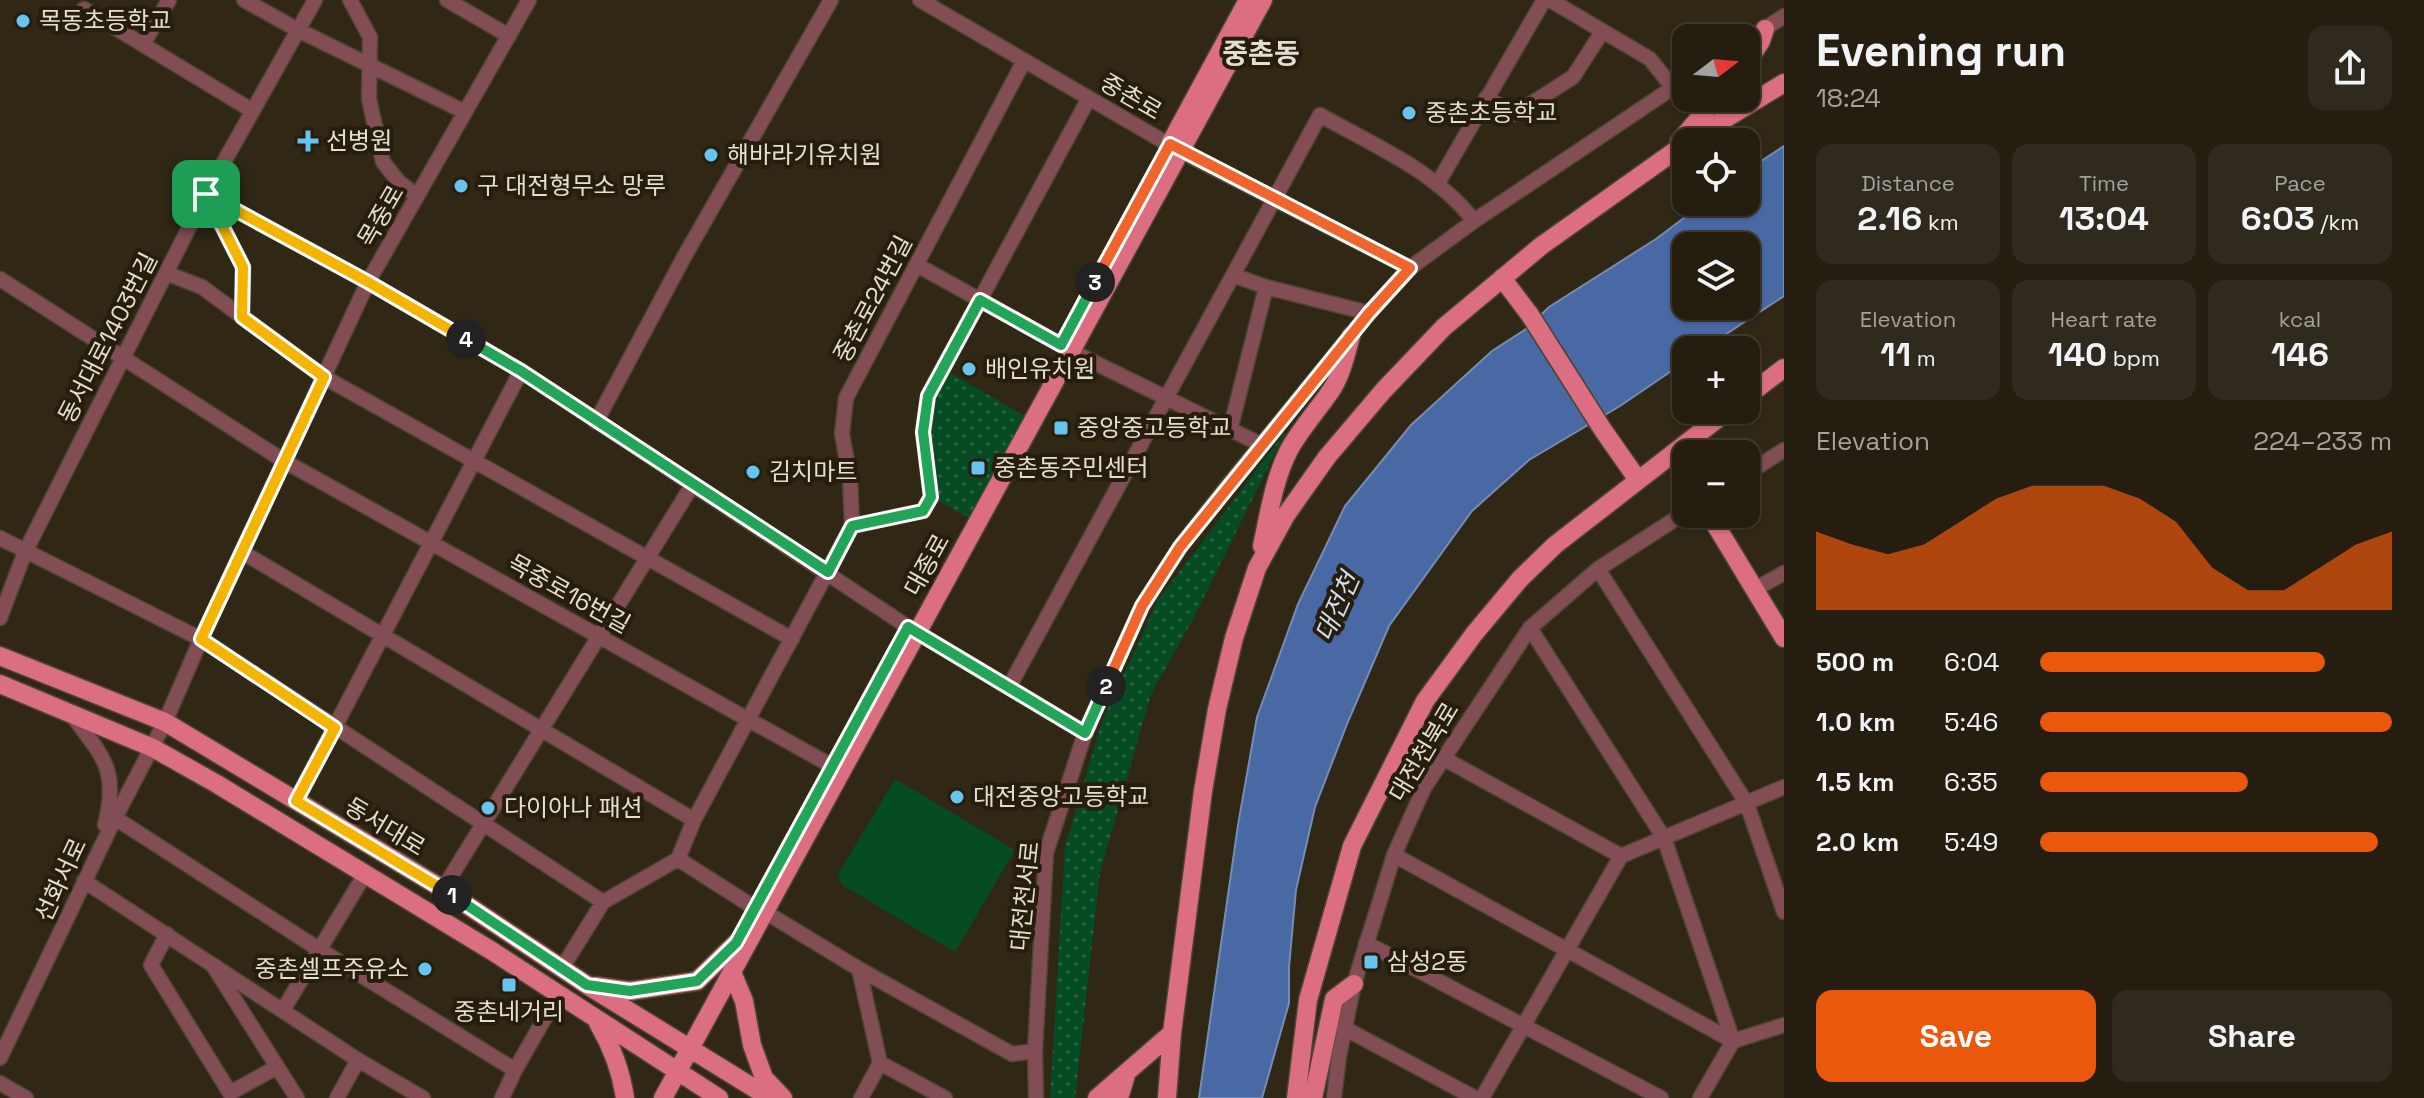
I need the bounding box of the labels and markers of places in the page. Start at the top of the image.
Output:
place label: 목동초등학교 [39,5,171,36]
marker: 목동초등학교 [14,12,32,30]
place label: 중촌초등학교 [1425,97,1557,128]
marker: 중촌초등학교 [1400,104,1418,122]
place label: 선병원 [326,125,392,156]
marker: 선병원 [297,130,319,152]
place label: 해바라기유치원 [727,139,882,170]
marker: 해바라기유치원 [702,146,720,164]
pin [172,160,240,228]
place label: 구 대전형무소 망루 [477,170,666,201]
marker: 구 대전형무소 망루 [452,177,470,195]
pin: 3 [1075,262,1115,302]
pin: 4 [446,319,486,359]
place label: 배인유치원 [985,353,1095,384]
marker: 배인유치원 [960,360,978,378]
place label: 중앙중고등학교 [1077,412,1232,443]
marker: 중앙중고등학교 [1052,419,1070,437]
place label: 중촌동주민센터 [994,452,1149,483]
place label: 김치마트 [769,456,857,487]
marker: 중촌동주민센터 [969,459,987,477]
marker: 김치마트 [744,463,762,481]
pin: 2 [1086,666,1126,706]
place label: 대전중앙고등학교 [973,781,1150,812]
marker: 대전중앙고등학교 [948,788,966,806]
place label: 다이아나 패션 [504,792,643,823]
marker: 다이아나 패션 [479,799,497,817]
pin: 1 [432,875,472,915]
place label: 삼성2동 [1387,946,1468,977]
place label: 중촌셀프주유소 [254,953,409,984]
marker: 삼성2동 [1362,953,1380,971]
marker: 중촌셀프주유소 [416,960,434,978]
marker: 중촌네거리 [500,976,518,994]
place label: 중촌네거리 [454,996,564,1027]

